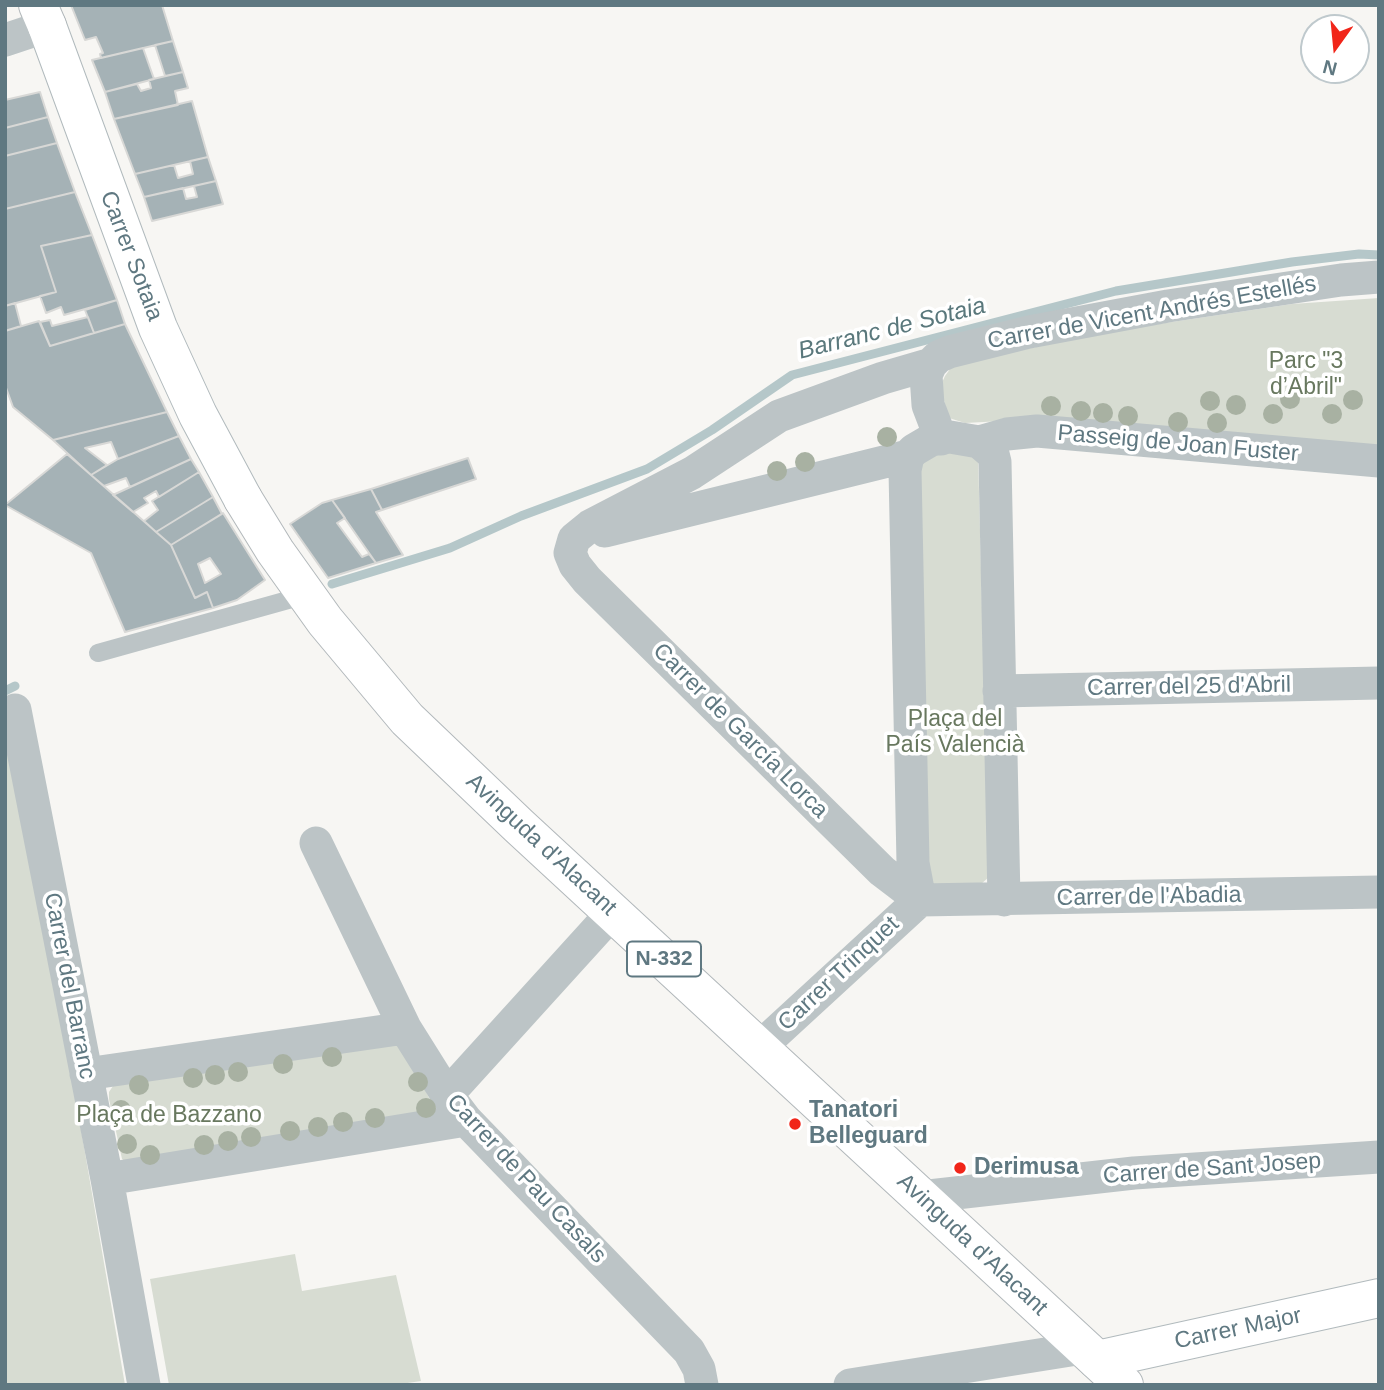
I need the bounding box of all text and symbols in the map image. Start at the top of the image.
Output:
north arrow [1300,14,1370,84]
text: N [1321,56,1339,80]
street label: Carrer Sotaia [94,187,168,325]
street label: Carrer de Vicent Andrés Estellés [986,270,1318,356]
water label: Barranc de Sotaia [795,292,989,366]
park label: Parc "3 d’Abril" [1269,348,1343,402]
street label: Passeig de Joan Fuster [1056,420,1300,468]
street label: Carrer de García Lorca [647,638,833,824]
street label: Carrer del 25 d'Abril [1087,671,1291,703]
park label: Plaça del País Valencià [886,706,1024,760]
street label: Avinguda d'Alacant [460,768,622,922]
street label: Carrer de l'Abadia [1056,882,1242,912]
street label: Carrer del Barranc [37,891,101,1081]
street label: Carrer Trinquet [773,911,905,1037]
road number: N-332 [627,942,701,976]
street label: Carrer de Pau Casals [440,1089,612,1269]
place label: Tanatori Belleguard [809,1097,928,1151]
park label: Plaça de Bazzano [76,1102,262,1130]
marker: Tanatori Belleguard [787,1116,803,1132]
street label: Carrer de Sant Josep [1102,1148,1322,1190]
place label: Derimusa [974,1154,1079,1182]
marker: Derimusa [952,1160,968,1176]
street label: Avinguda d'Alacant [891,1168,1053,1322]
street label: Carrer Major [1172,1302,1304,1356]

